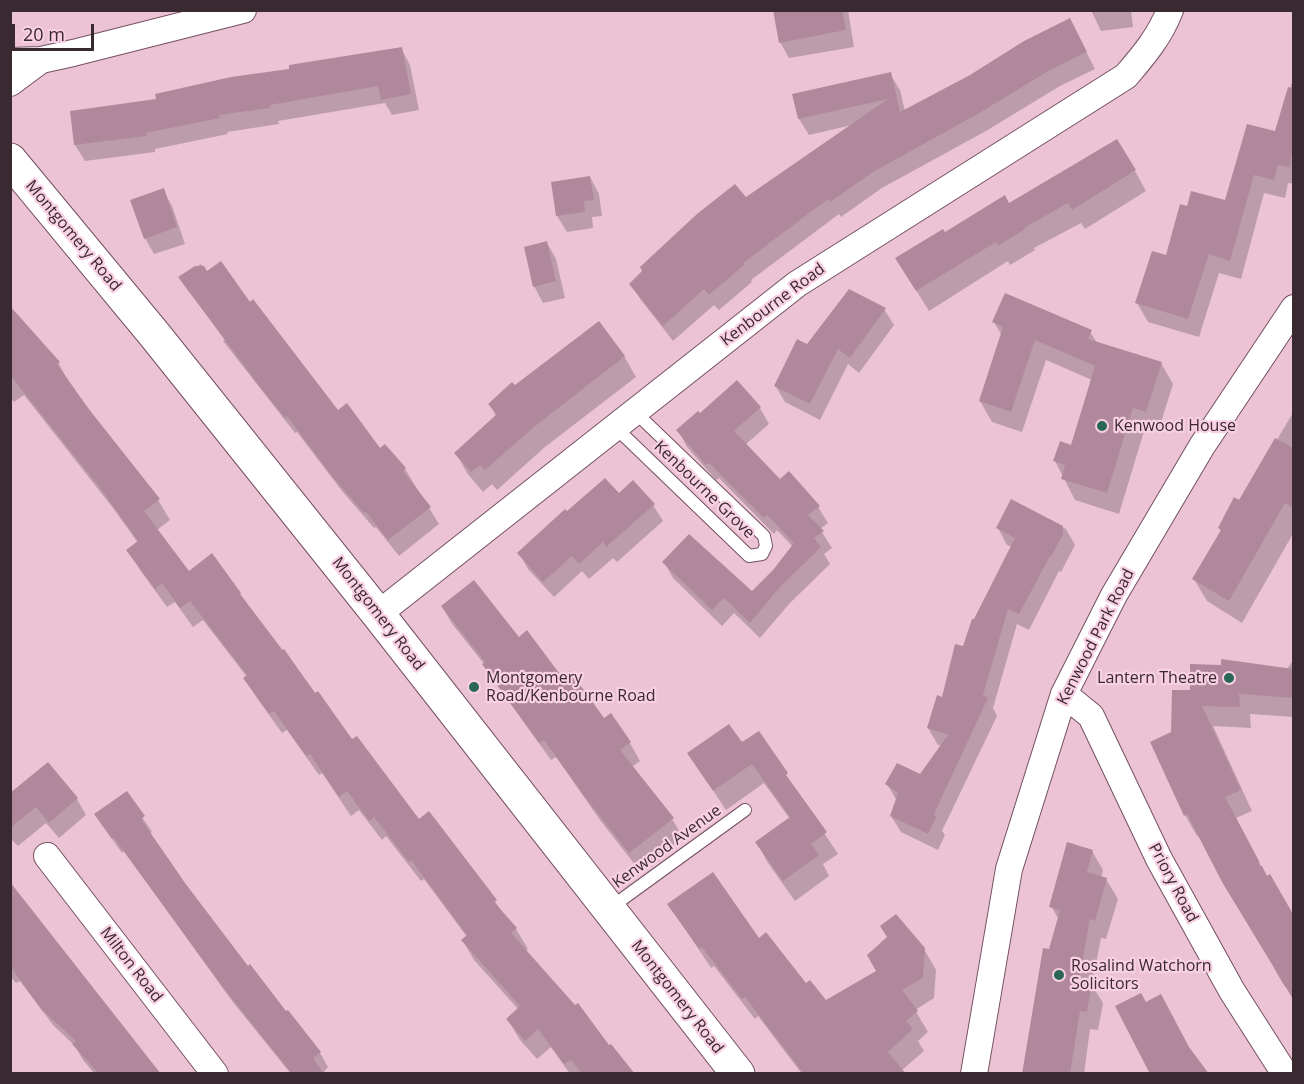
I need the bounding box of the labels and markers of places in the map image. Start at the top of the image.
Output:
place label: Kenwood House [1114,416,1236,436]
marker: Kenwood House [1095,419,1109,433]
place label: Montgomery Road/Kenbourne Road [486,668,656,706]
place label: Lantern Theatre [1097,668,1217,688]
marker: Lantern Theatre [1222,671,1236,685]
marker: Montgomery Road/Kenbourne Road [467,680,481,694]
place label: Rosalind Watchorn Solicitors [1071,956,1212,994]
marker: Rosalind Watchorn Solicitors [1052,968,1066,982]

